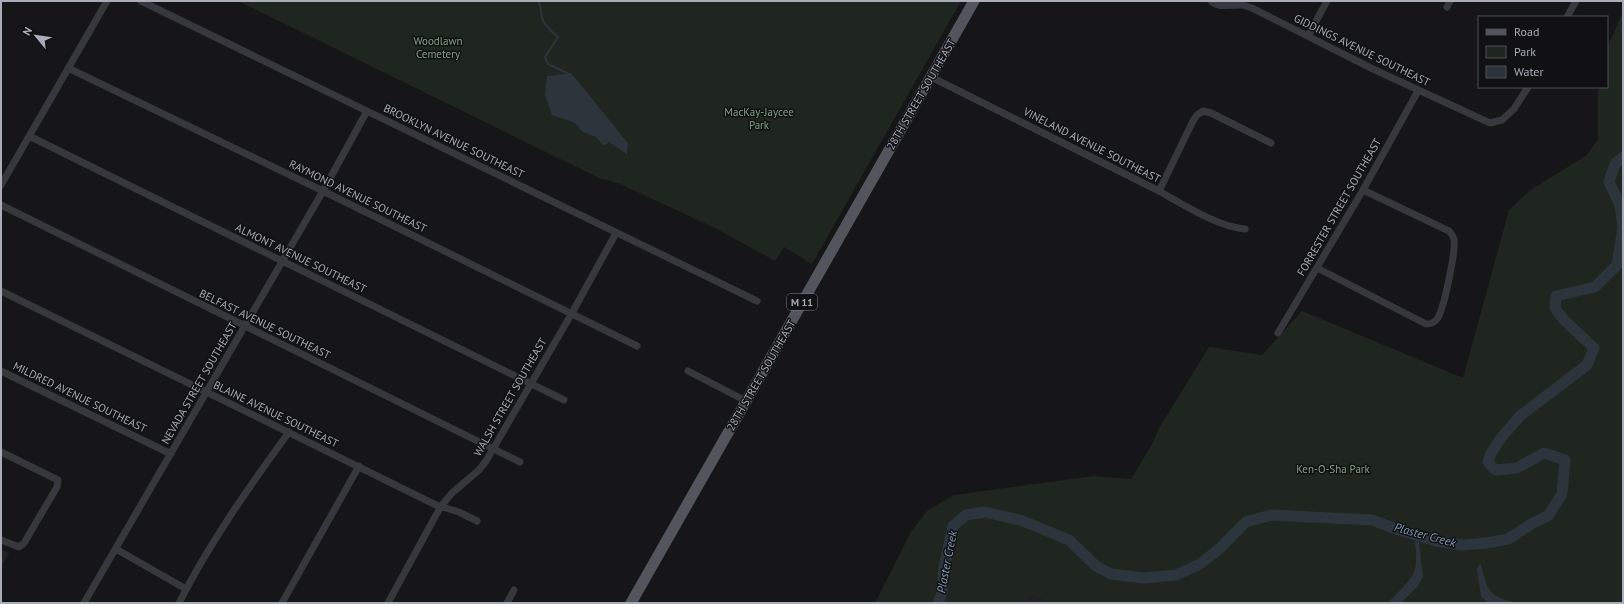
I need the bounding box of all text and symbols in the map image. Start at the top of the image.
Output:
street label: GIDDINGS AVENUE SOUTHEAST [1292,11,1432,89]
north arrow [16,16,56,56]
legend [1478,16,1608,88]
text: Road [1514,24,1539,39]
text: N [19,25,35,38]
park label: Woodlawn Cemetery [413,34,463,61]
street label: 28TH STREET SOUTHEAST [884,36,958,152]
text: Park [1514,44,1536,59]
text: Water [1514,64,1544,79]
street label: BROOKLYN AVENUE SOUTHEAST [381,101,527,181]
street label: VINELAND AVENUE SOUTHEAST [1020,104,1163,186]
park label: MacKay-Jaycee Park [724,105,794,132]
street label: FORRESTER STREET SOUTHEAST [1294,136,1384,278]
street label: RAYMOND AVENUE SOUTHEAST [287,157,429,235]
street label: ALMONT AVENUE SOUTHEAST [233,220,369,296]
street label: BELFAST AVENUE SOUTHEAST [197,286,333,362]
road number: M 11 [787,294,817,310]
street label: 28TH STREET SOUTHEAST [724,317,798,433]
street label: NEVADA STREET SOUTHEAST [158,320,240,446]
street label: WALSH STREET SOUTHEAST [470,335,550,459]
street label: MILDRED AVENUE SOUTHEAST [11,359,149,435]
street label: BLAINE AVENUE SOUTHEAST [211,378,341,450]
park label: Ken-O-Sha Park [1296,462,1371,476]
water label: Plaster Creek [1393,519,1458,550]
water label: Plaster Creek [933,529,960,594]

